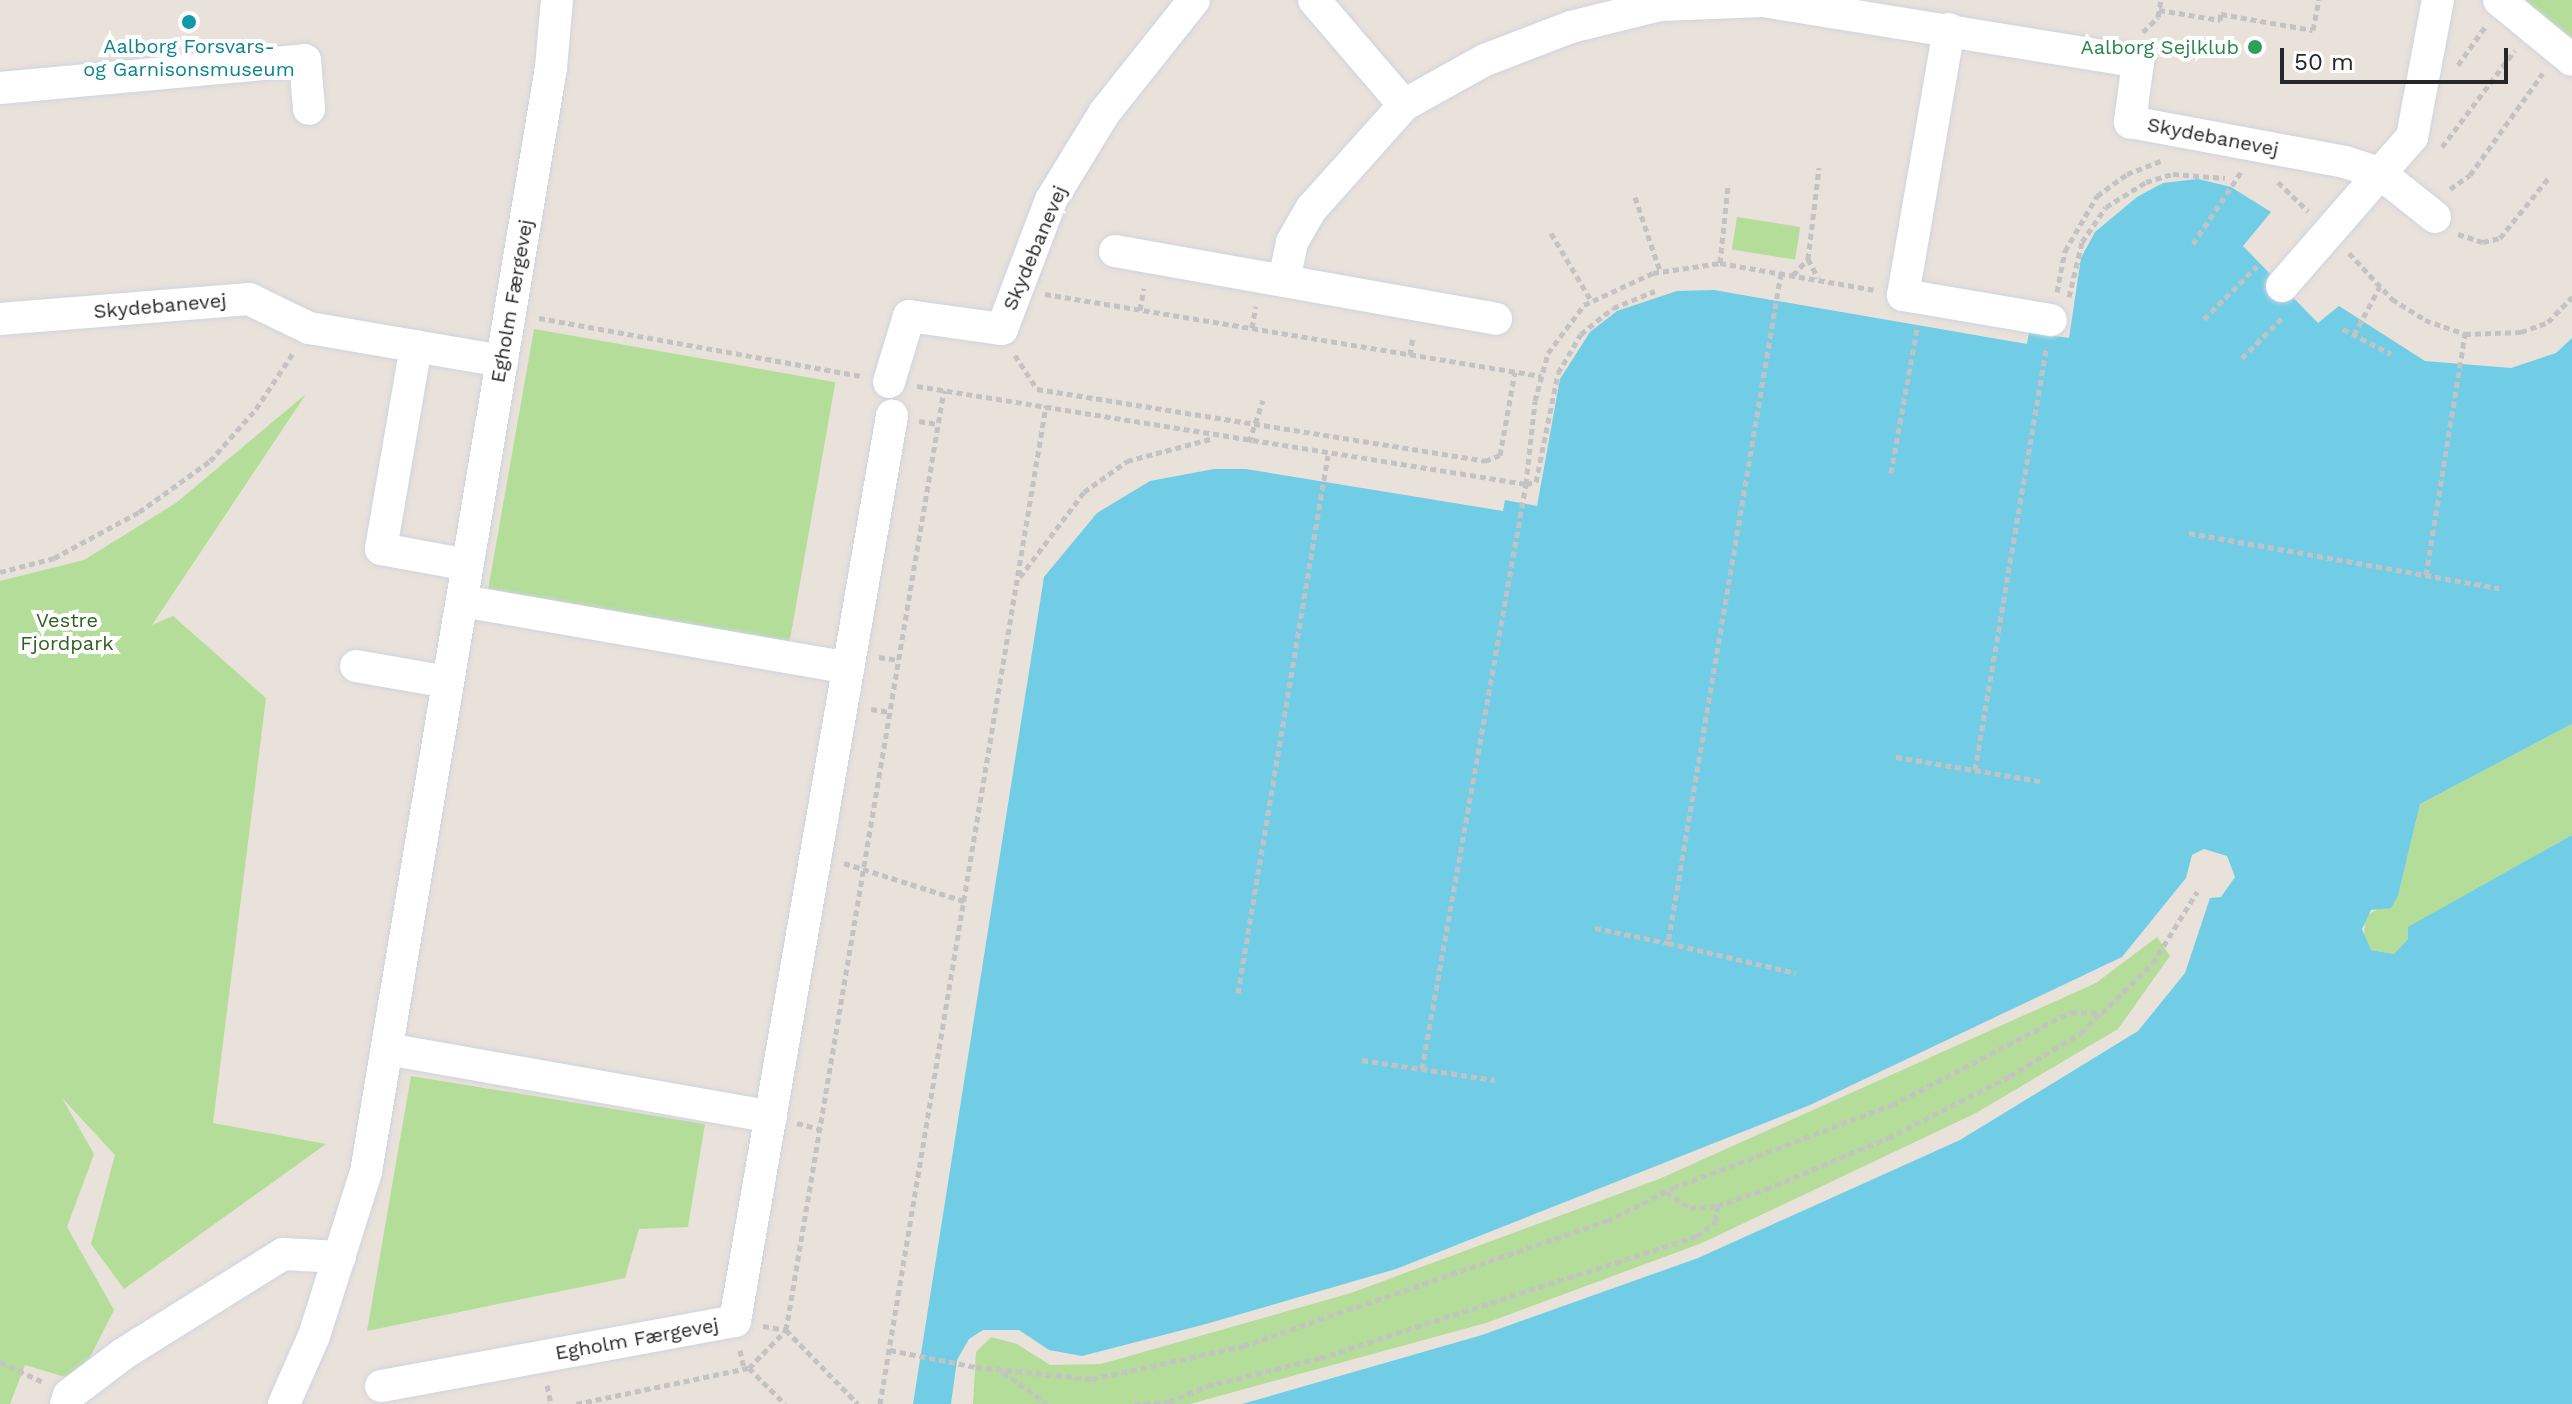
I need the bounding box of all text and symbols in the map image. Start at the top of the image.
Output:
marker: Aalborg Forsvars- og Garnisonsmuseum [180,13,198,31]
scale bar [2284,32,2512,82]
place label: Aalborg Forsvars- og Garnisonsmuseum [83,34,295,81]
place label: Aalborg Sejlklub [2081,35,2239,59]
marker: Aalborg Sejlklub [2246,38,2264,56]
text: 50 m [2294,48,2354,76]
street label: Skydebanevej [2145,113,2281,161]
street label: Skydebanevej [998,182,1072,314]
street label: Egholm Færgevej [486,217,538,385]
street label: Skydebanevej [93,288,227,324]
park label: Vestre Fjordpark [20,609,114,656]
street label: Egholm Færgevej [553,1313,721,1365]

